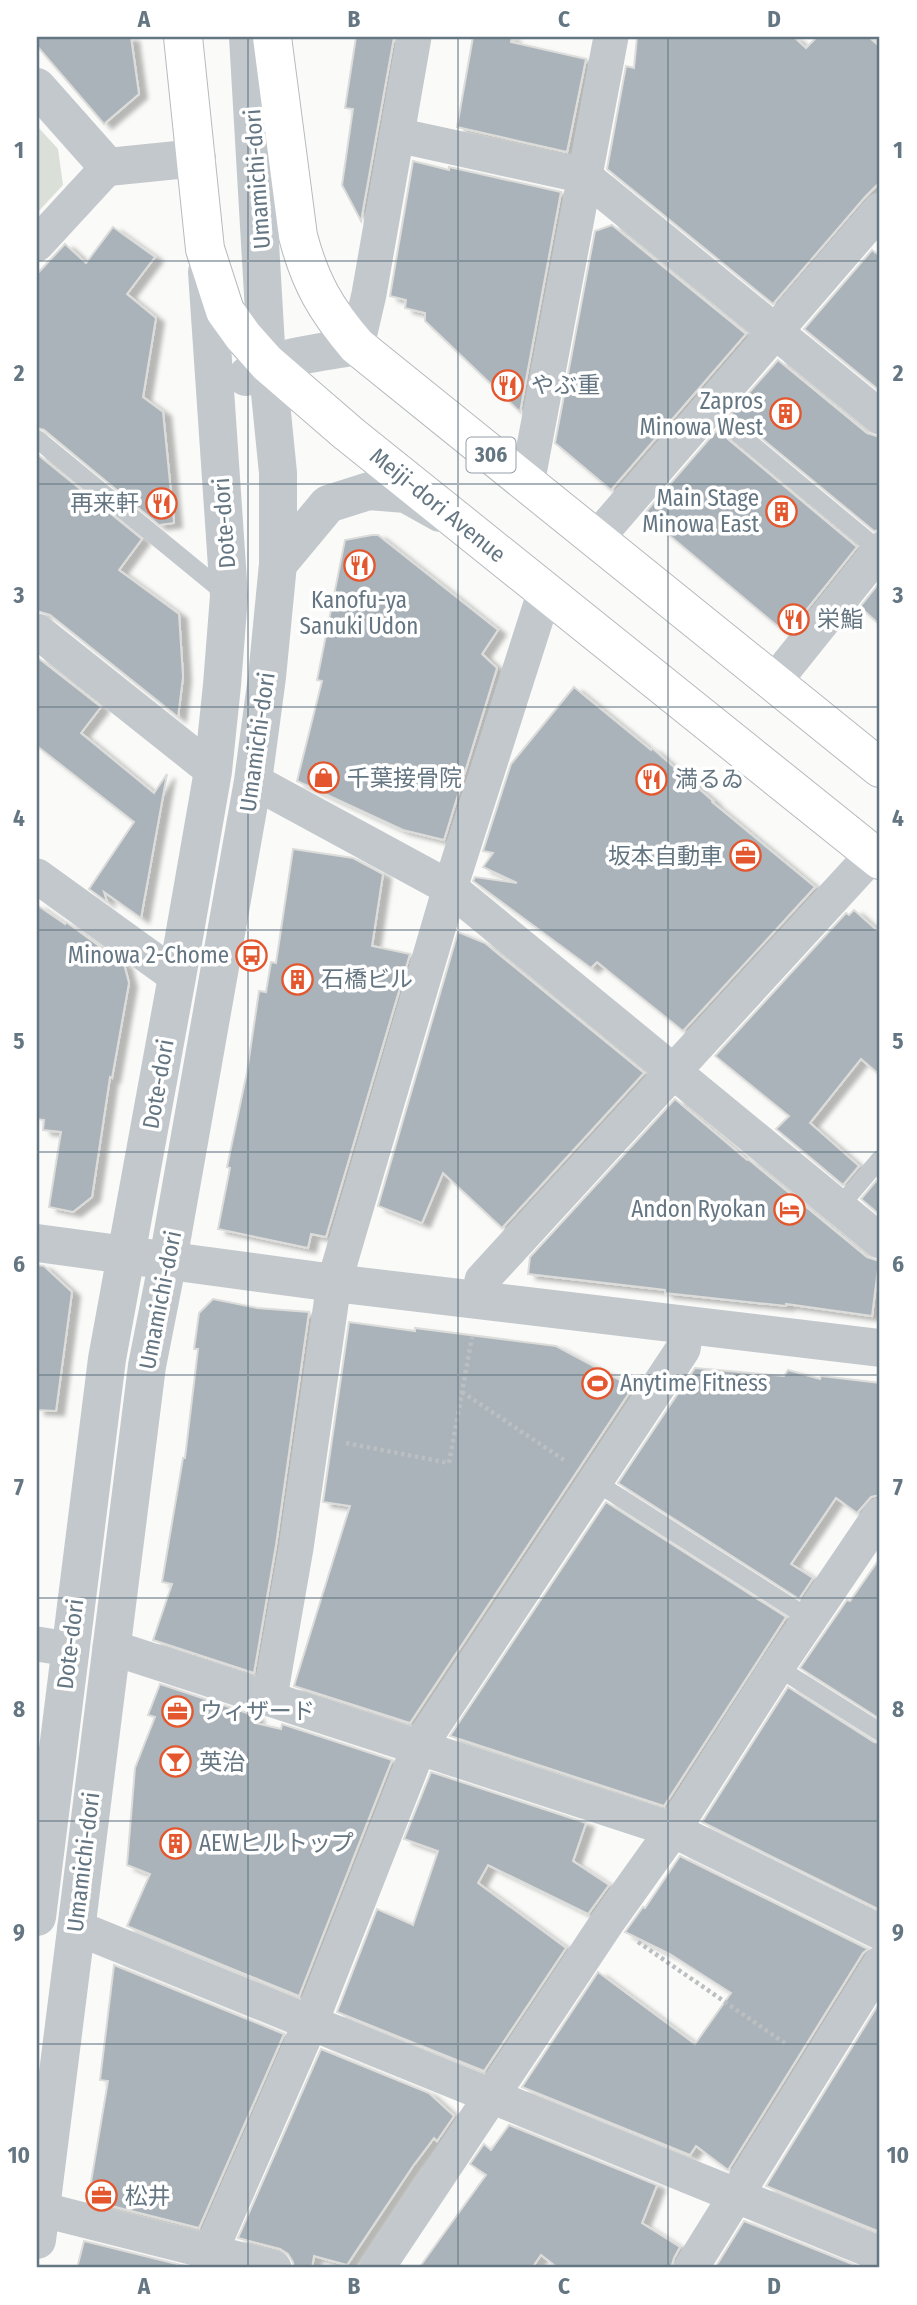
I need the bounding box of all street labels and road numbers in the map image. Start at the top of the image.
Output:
street label: Umamichi-dori [238,108,276,250]
road number: 306 [466,438,516,472]
street label: Meiji-dori Avenue [365,442,511,568]
street label: Dote-dori [207,477,241,569]
street label: Umamichi-dori [233,671,281,813]
street label: Dote-dori [136,1037,180,1131]
street label: Umamichi-dori [133,1228,187,1372]
street label: Dote-dori [51,1597,89,1691]
street label: Umamichi-dori [61,1791,105,1933]

